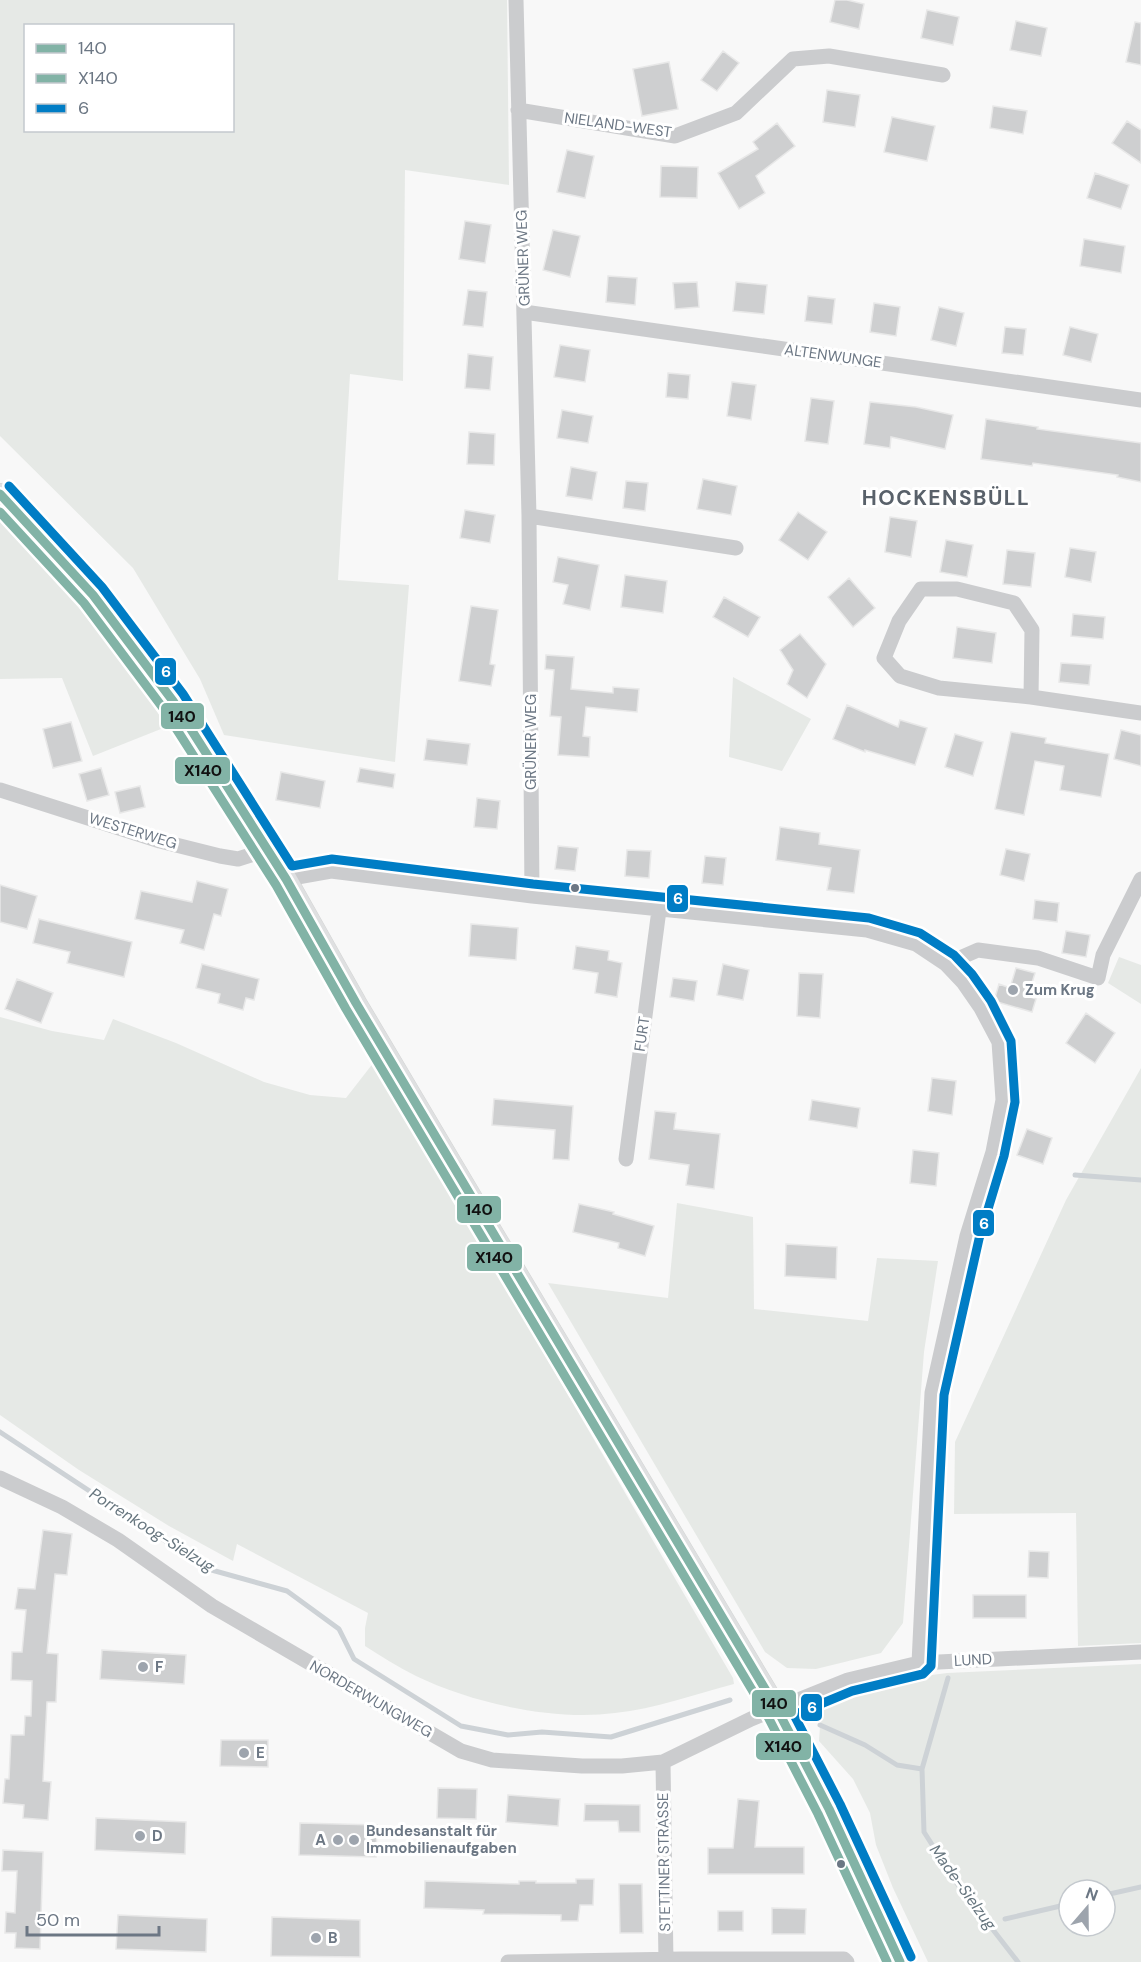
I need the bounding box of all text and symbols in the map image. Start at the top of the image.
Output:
legend [24,24,234,132]
text: 140 [78,36,107,60]
text: X140 [78,66,118,90]
text: 6 [78,96,89,120]
street label: NIELAND-WEST [563,108,673,142]
street label: GRÜNER WEG [511,210,535,306]
street label: ALTENWUNGE [783,339,883,373]
district label: HOCKENSBÜLL [862,484,1030,512]
line badge: 6 [154,657,177,686]
text: 6 [161,661,171,682]
street label: GRÜNER WEG [521,694,541,790]
line badge: 140 [160,702,205,730]
text: 140 [168,706,196,727]
line badge: X140 [174,756,231,785]
text: X140 [184,760,222,781]
street label: WESTERWEG [86,808,180,854]
unlabelled marker [569,882,581,894]
line badge: 6 [666,884,689,913]
text: 6 [673,888,683,909]
place label: Zum Krug [1025,980,1095,1000]
marker: Zum Krug [1006,983,1020,997]
street label: FURT [630,1015,654,1053]
line badge: 140 [456,1195,502,1224]
text: 140 [465,1199,493,1220]
line badge: 6 [972,1209,995,1237]
text: 6 [979,1213,989,1234]
line badge: X140 [466,1243,523,1272]
text: X140 [475,1247,513,1268]
water label: Porrenkoog-Sielzug [86,1483,219,1578]
street label: LUND [954,1649,992,1671]
street label: NORDERWUNGWEG [306,1656,436,1742]
place label: F [155,1657,163,1677]
marker: F [136,1660,150,1674]
line badge: 140 [751,1689,797,1718]
text: 140 [760,1693,788,1714]
line badge: 6 [800,1693,823,1722]
text: 6 [807,1697,817,1718]
line badge: X140 [755,1732,812,1761]
text: X140 [764,1736,802,1757]
place label: E [256,1743,265,1763]
marker: E [237,1746,251,1760]
street label: STETTINER STRASSE [653,1792,675,1932]
place label: Bundesanstalt für Immobilienaufgaben [366,1821,517,1858]
place label: D [152,1826,163,1846]
marker: D [133,1829,147,1843]
place label: A [315,1830,326,1850]
marker: A [331,1833,345,1847]
marker: Bundesanstalt für Immobilienaufgaben [347,1833,361,1847]
water label: Made-Sielzug [925,1840,1002,1935]
unlabelled marker [835,1858,847,1870]
north arrow [1057,1878,1117,1938]
text: N [1083,1883,1101,1906]
scale bar [27,1899,159,1937]
text: 50 m [36,1908,80,1932]
place label: B [328,1928,338,1948]
marker: B [309,1931,323,1945]

